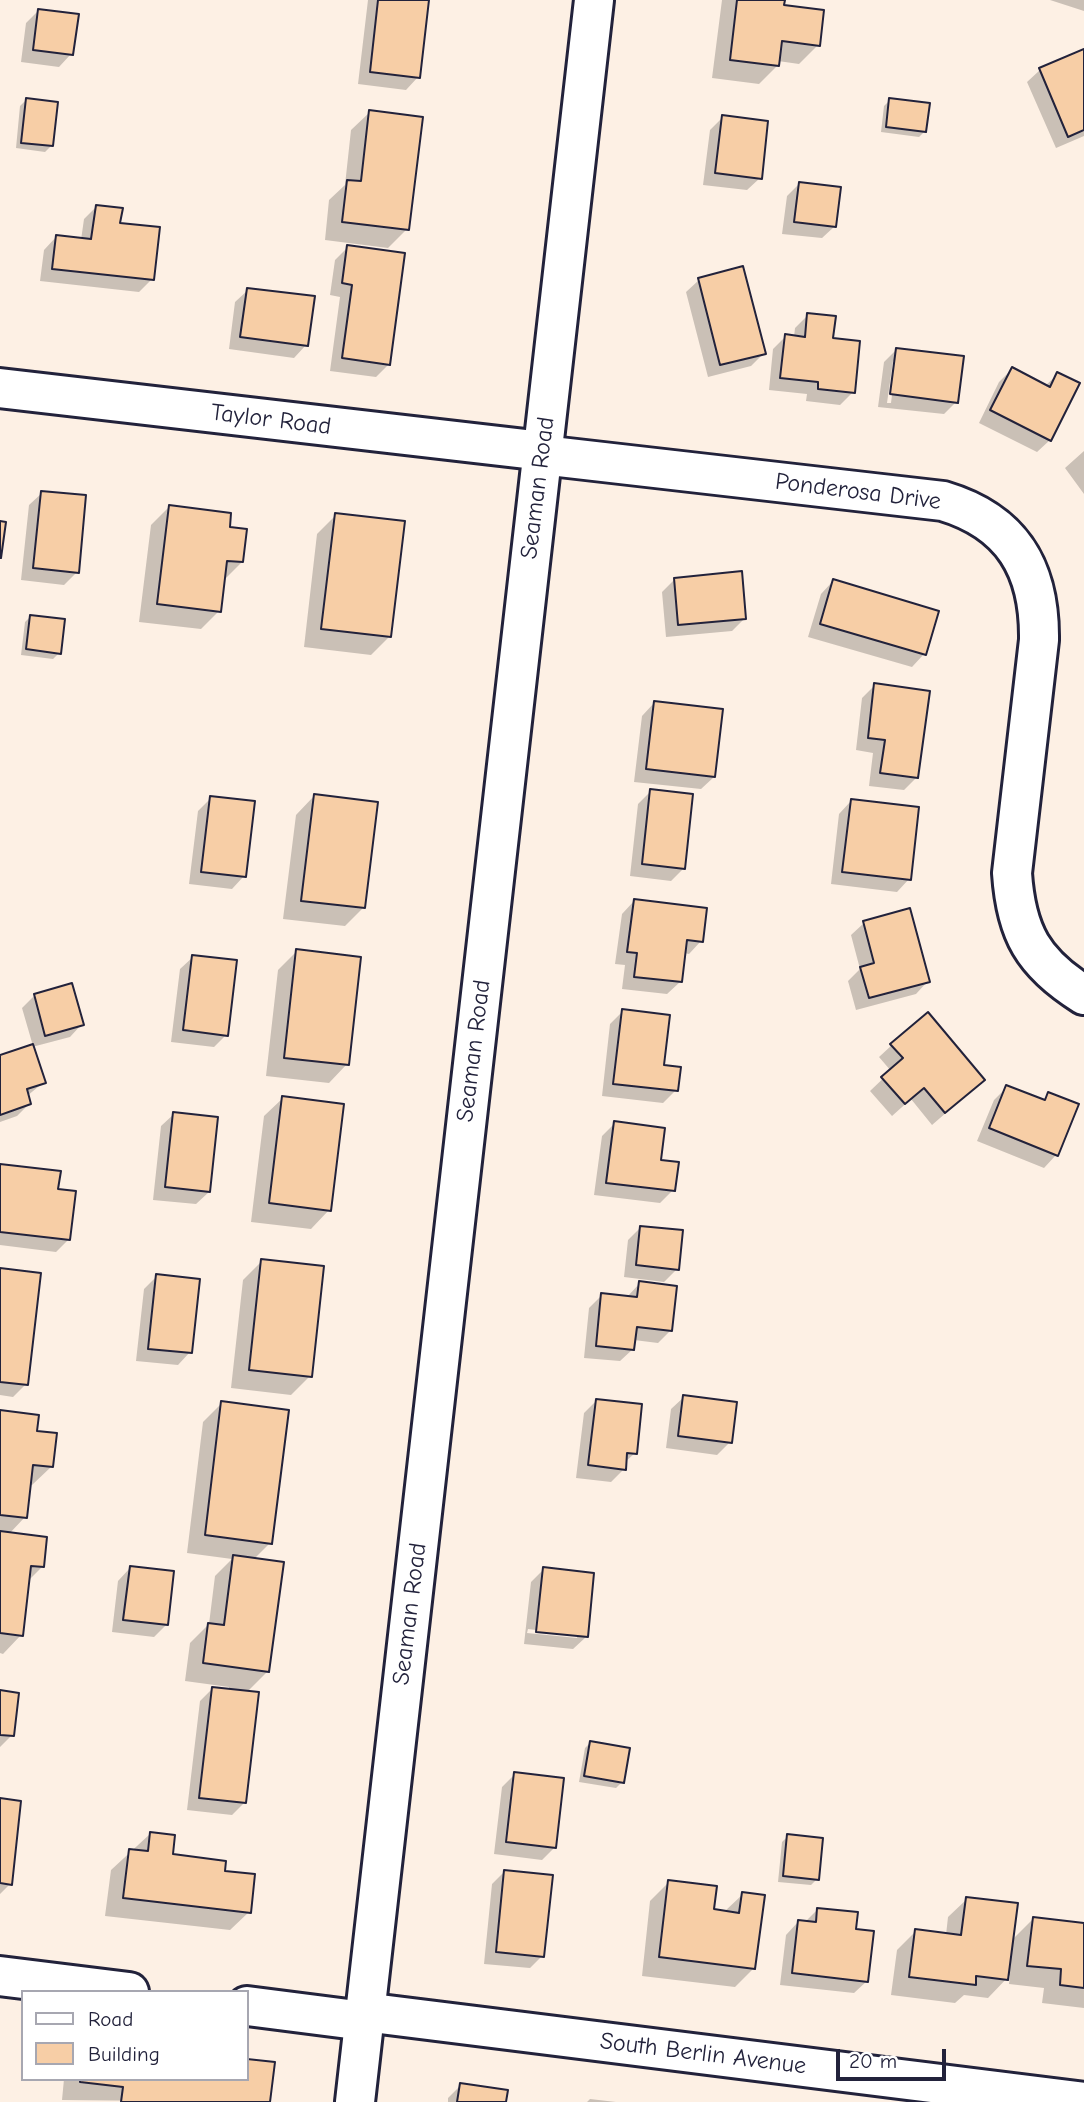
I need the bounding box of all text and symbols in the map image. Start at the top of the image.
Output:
street label: Taylor Road [209,398,333,442]
street label: Seaman Road [515,415,561,561]
street label: Ponderosa Drive [773,468,943,516]
street label: Seaman Road [451,978,497,1124]
street label: Seaman Road [387,1541,433,1687]
legend [21,1990,248,2081]
text: Road [88,2007,133,2031]
street label: South Berlin Avenue [598,2027,808,2081]
scale bar [839,2036,949,2080]
text: Building [88,2042,160,2066]
text: 20 m [849,2049,897,2073]

